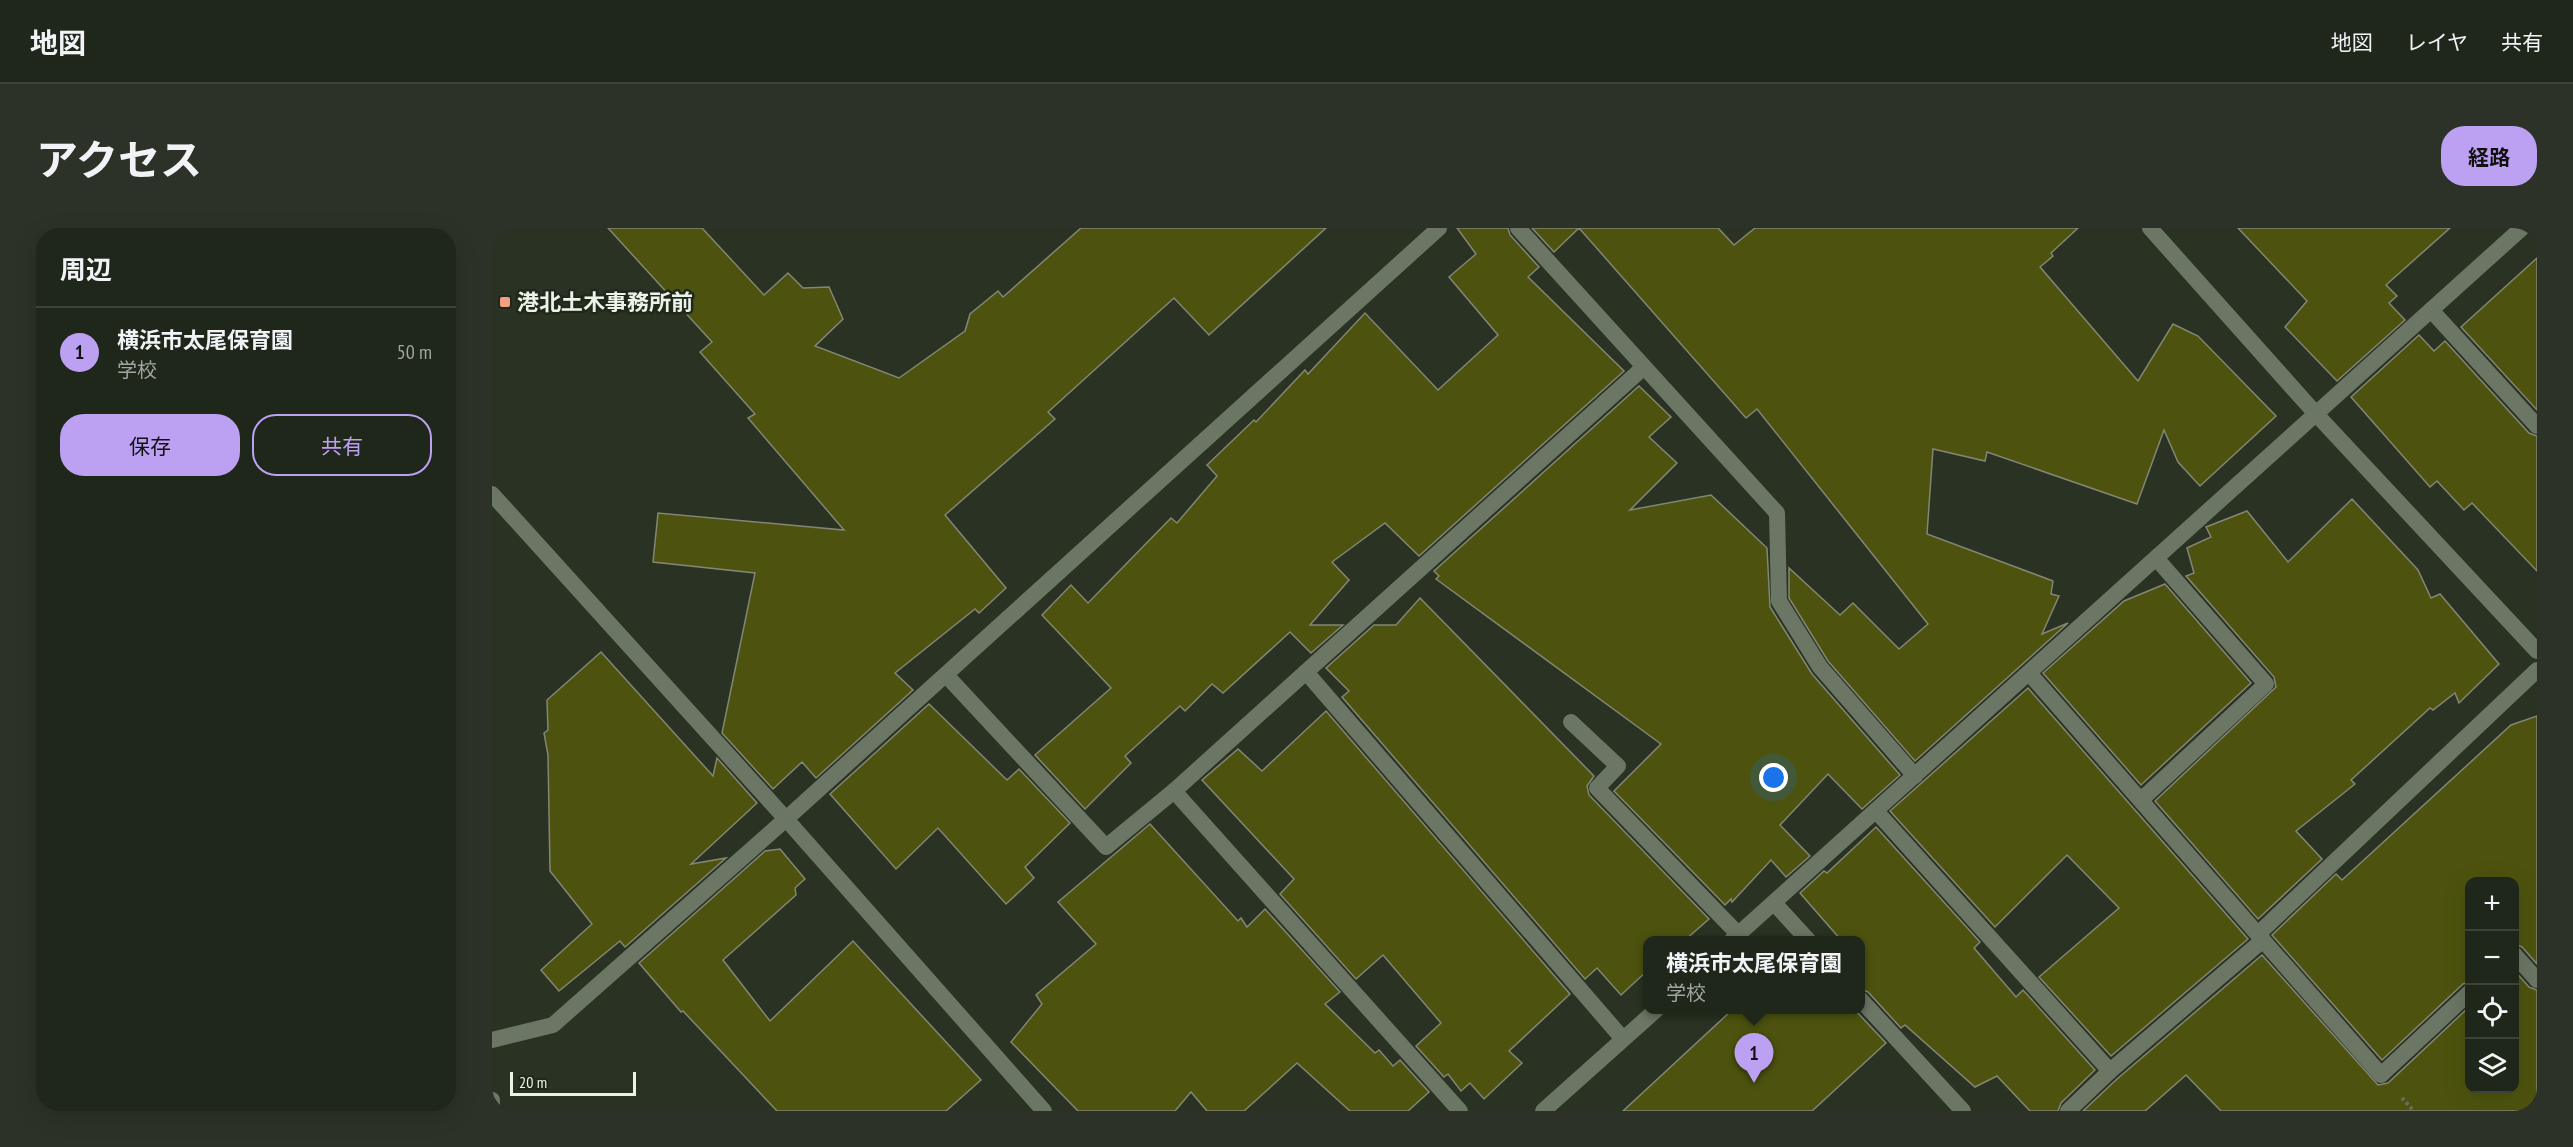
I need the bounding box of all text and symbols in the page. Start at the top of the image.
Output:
text: 地図 [30,24,86,61]
text: 地図 [2331,29,2373,56]
text: レイヤ [2406,29,2468,56]
text: 共有 [2501,29,2543,56]
button: 経路 [2441,126,2537,186]
text: アクセス [36,132,202,187]
text: 周辺 [60,253,112,286]
place label: 港北土木事務所前 [517,288,693,316]
marker: 港北土木事務所前 [498,295,512,309]
text: 横浜市太尾保育園 [117,326,293,354]
text: 1 [75,339,84,365]
text: 50 m [397,339,432,365]
text: 学校 [117,357,157,383]
button: 保存 [60,414,240,476]
button: 共有 [252,414,432,476]
your location [1759,763,1788,792]
map controls [2465,877,2519,1093]
button: + [2465,877,2519,931]
button: − [2465,931,2519,985]
popup [1643,936,1865,1014]
text: 横浜市太尾保育園 [1666,949,1842,977]
text: 学校 [1666,980,1706,1006]
button: locate [2465,985,2519,1039]
pin: 1 [1734,1034,1774,1083]
button: layers [2465,1039,2519,1093]
scale bar [510,1069,636,1096]
text: 20 m [519,1072,547,1092]

